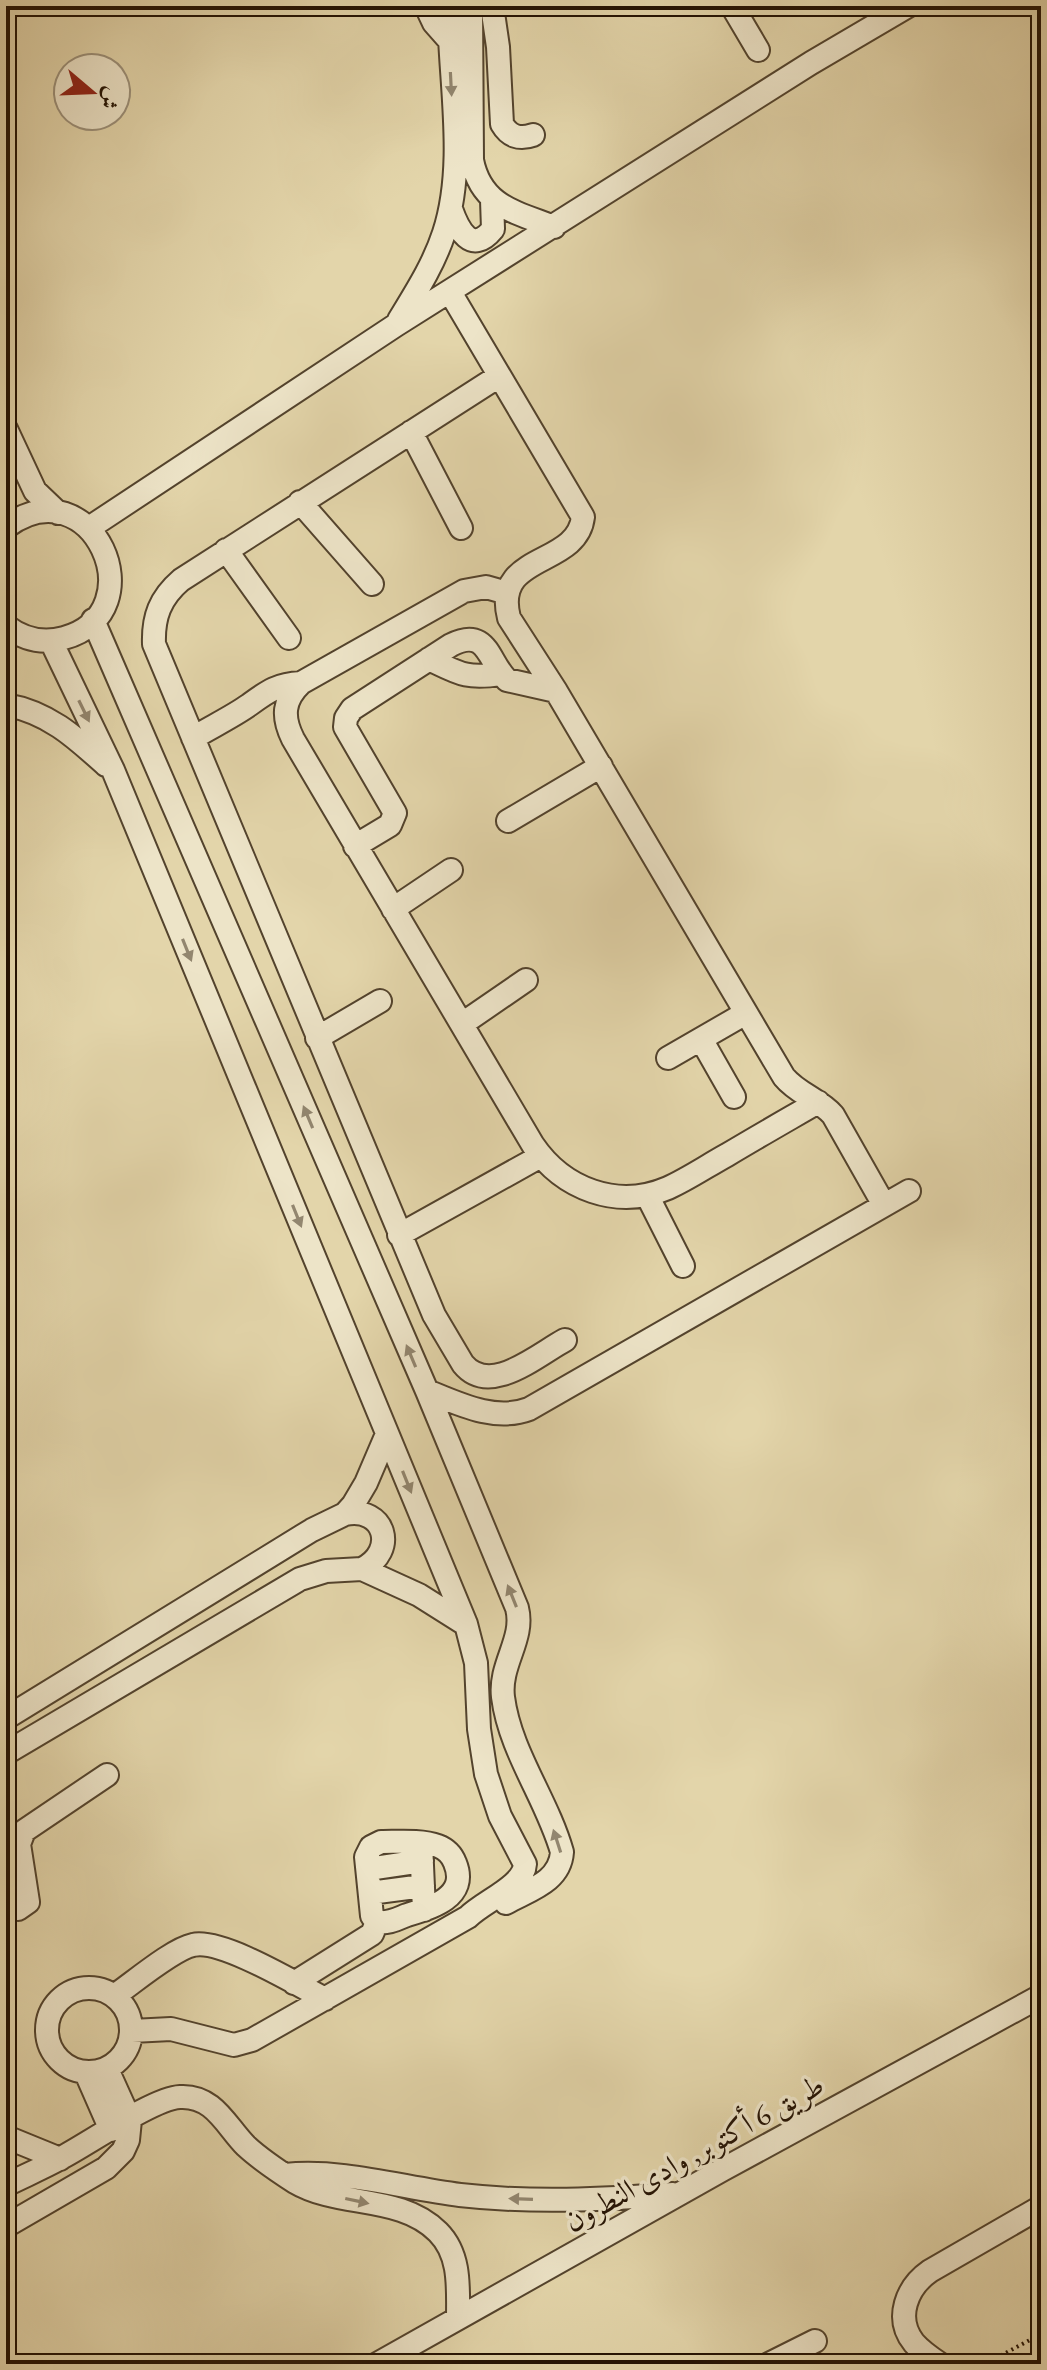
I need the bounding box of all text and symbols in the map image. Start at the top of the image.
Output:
north arrow [52,52,132,132]
one-way arrow [445,72,458,97]
text: ش [93,83,128,113]
one-way arrow [77,699,91,723]
one-way arrow [181,938,194,962]
one-way arrow [302,1106,315,1129]
one-way arrow [291,1204,304,1228]
one-way arrow [405,1344,418,1368]
one-way arrow [401,1470,414,1494]
one-way arrow [505,1584,518,1608]
one-way arrow [551,1829,563,1853]
street label: طريق 6 أكتوبر, وادى النطرون [556,2064,831,2240]
one-way arrow [508,2193,533,2206]
one-way arrow [345,2195,370,2208]

